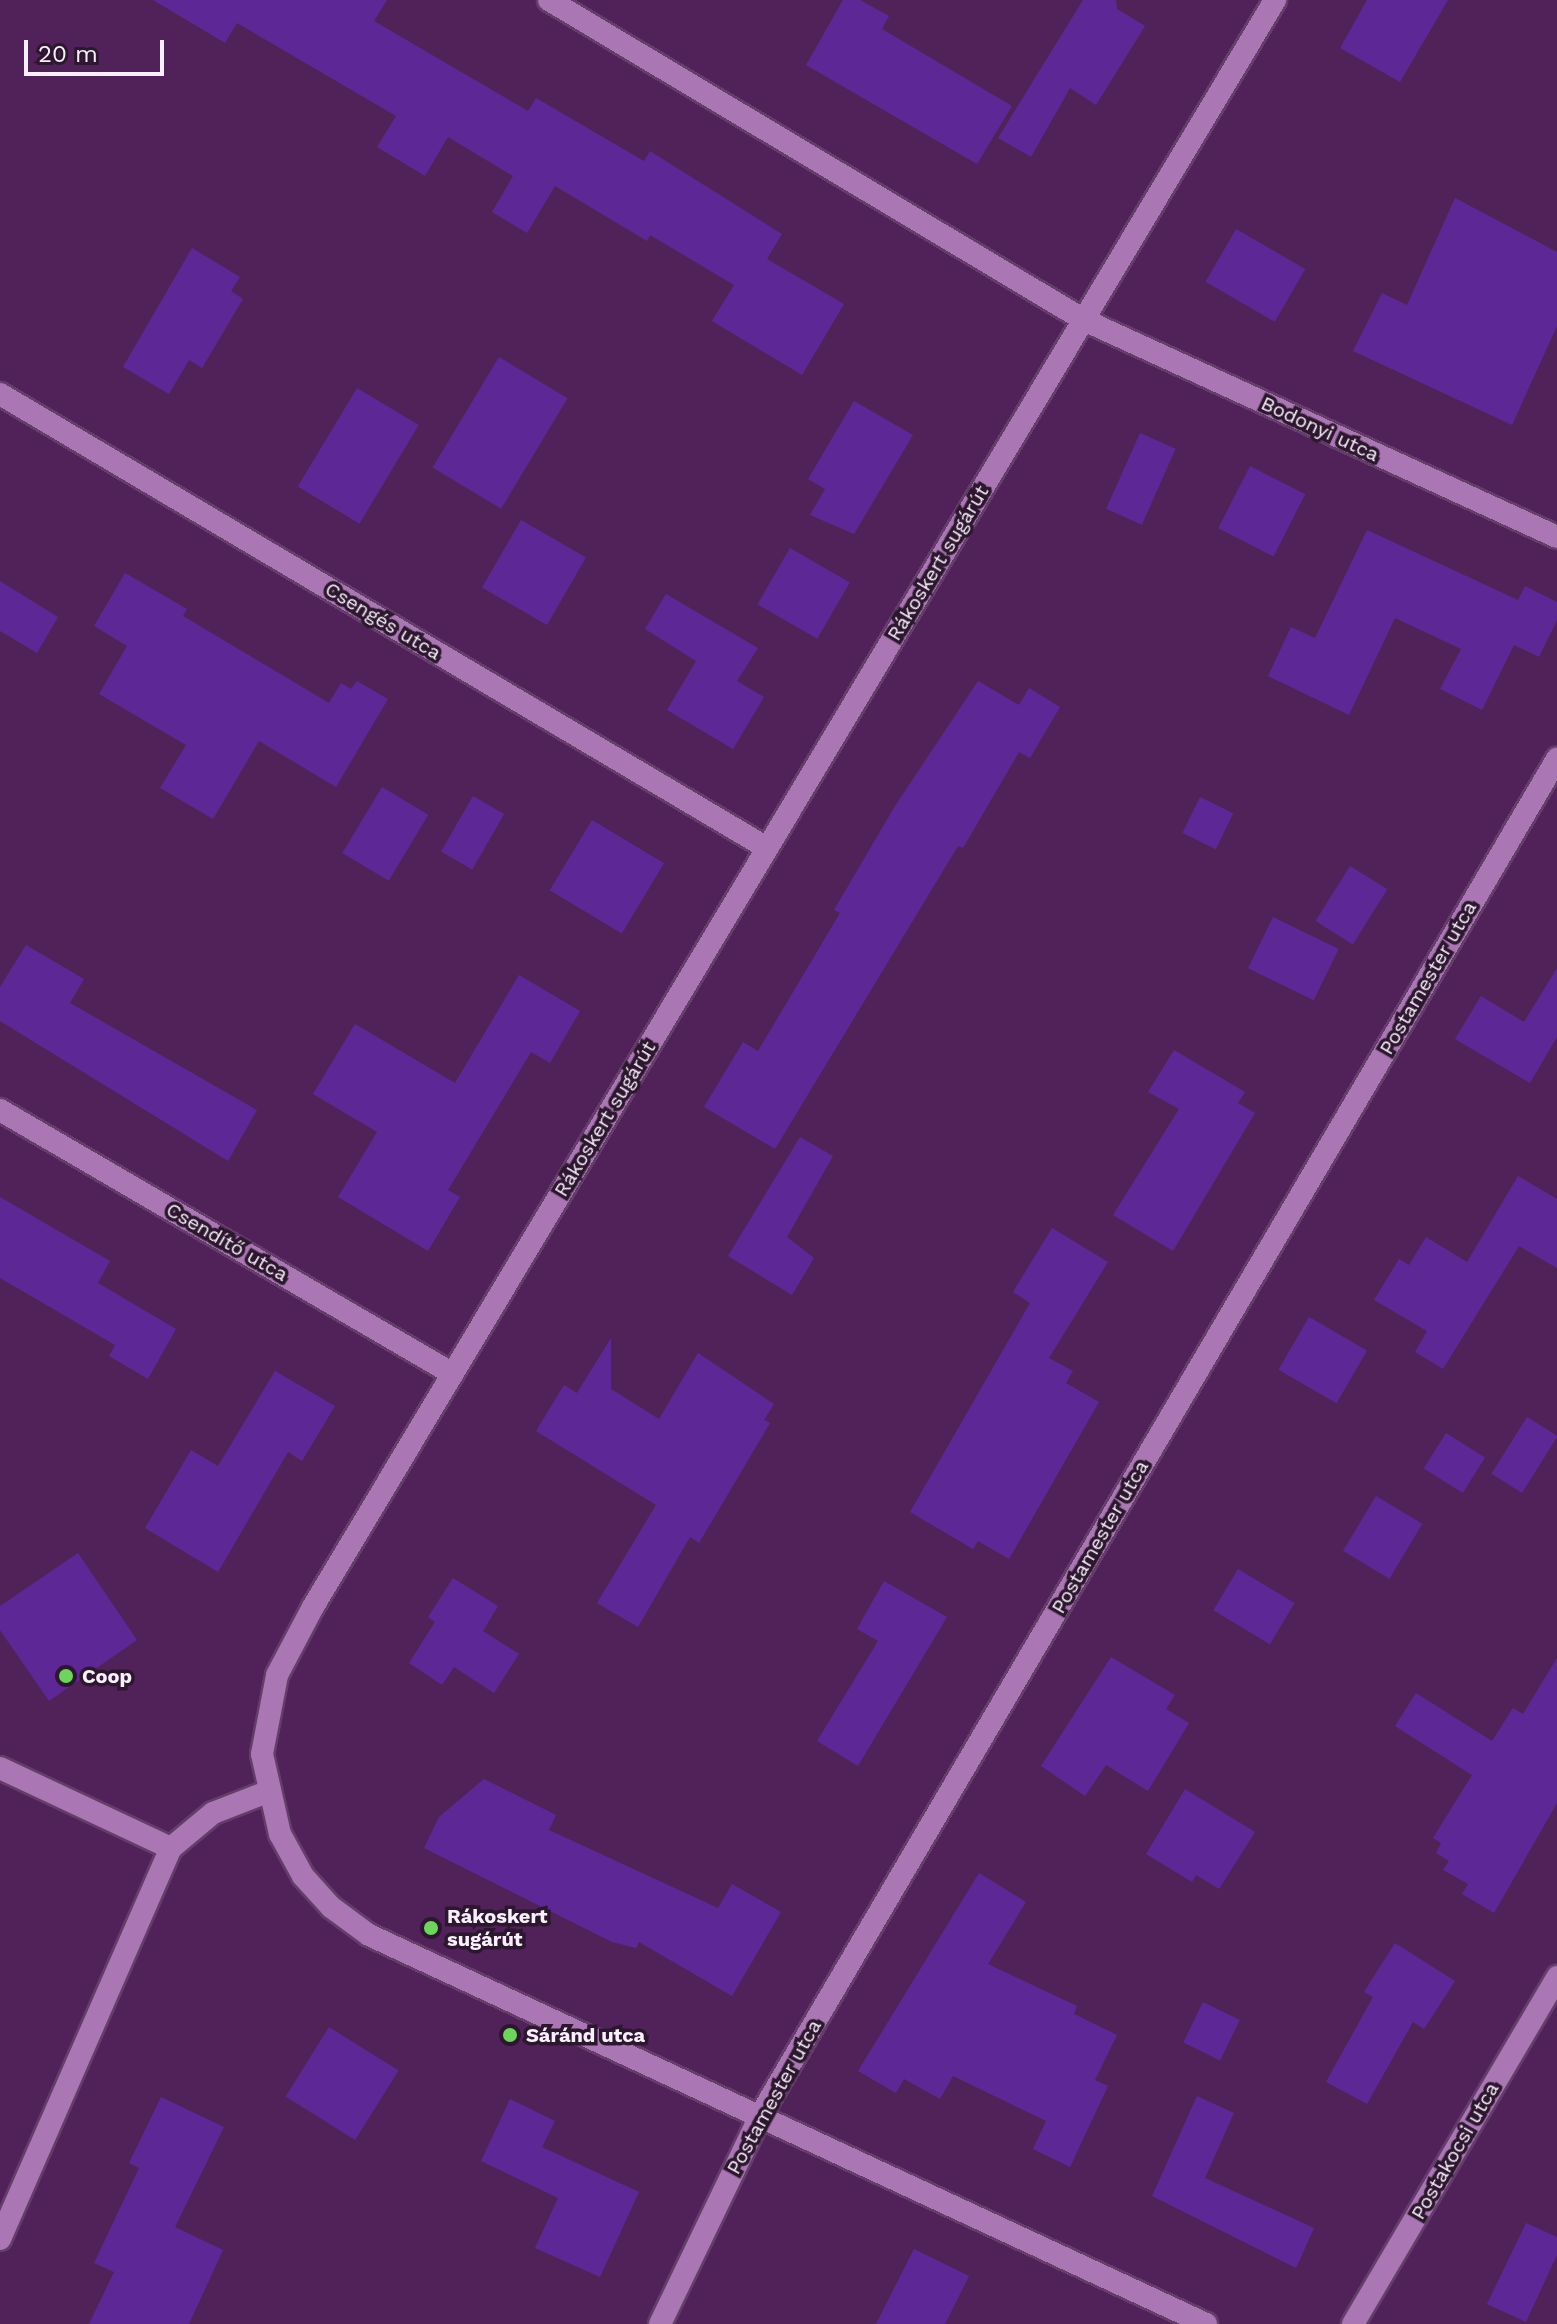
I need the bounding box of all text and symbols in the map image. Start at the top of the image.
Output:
scale bar [28,24,168,74]
text: 20 m [38,40,98,68]
street label: Bodonyi utca [1257,391,1383,467]
street label: Rákoskert sugárút [882,481,994,645]
street label: Csengés utca [321,577,445,665]
street label: Postamester utca [1374,897,1482,1059]
street label: Rákoskert sugárút [549,1037,661,1201]
street label: Csendítő utca [162,1197,292,1287]
street label: Postamester utca [1046,1456,1154,1618]
place label: Coop [82,1664,132,1688]
marker: Coop [57,1667,75,1685]
place label: Rákoskert sugárút [447,1904,547,1951]
marker: Rákoskert sugárút [422,1919,440,1937]
street label: Postamester utca [721,2015,827,2179]
place label: Sáránd utca [526,2023,645,2047]
marker: Sáránd utca [501,2026,519,2044]
street label: Postakocsi utca [1406,2078,1504,2224]

